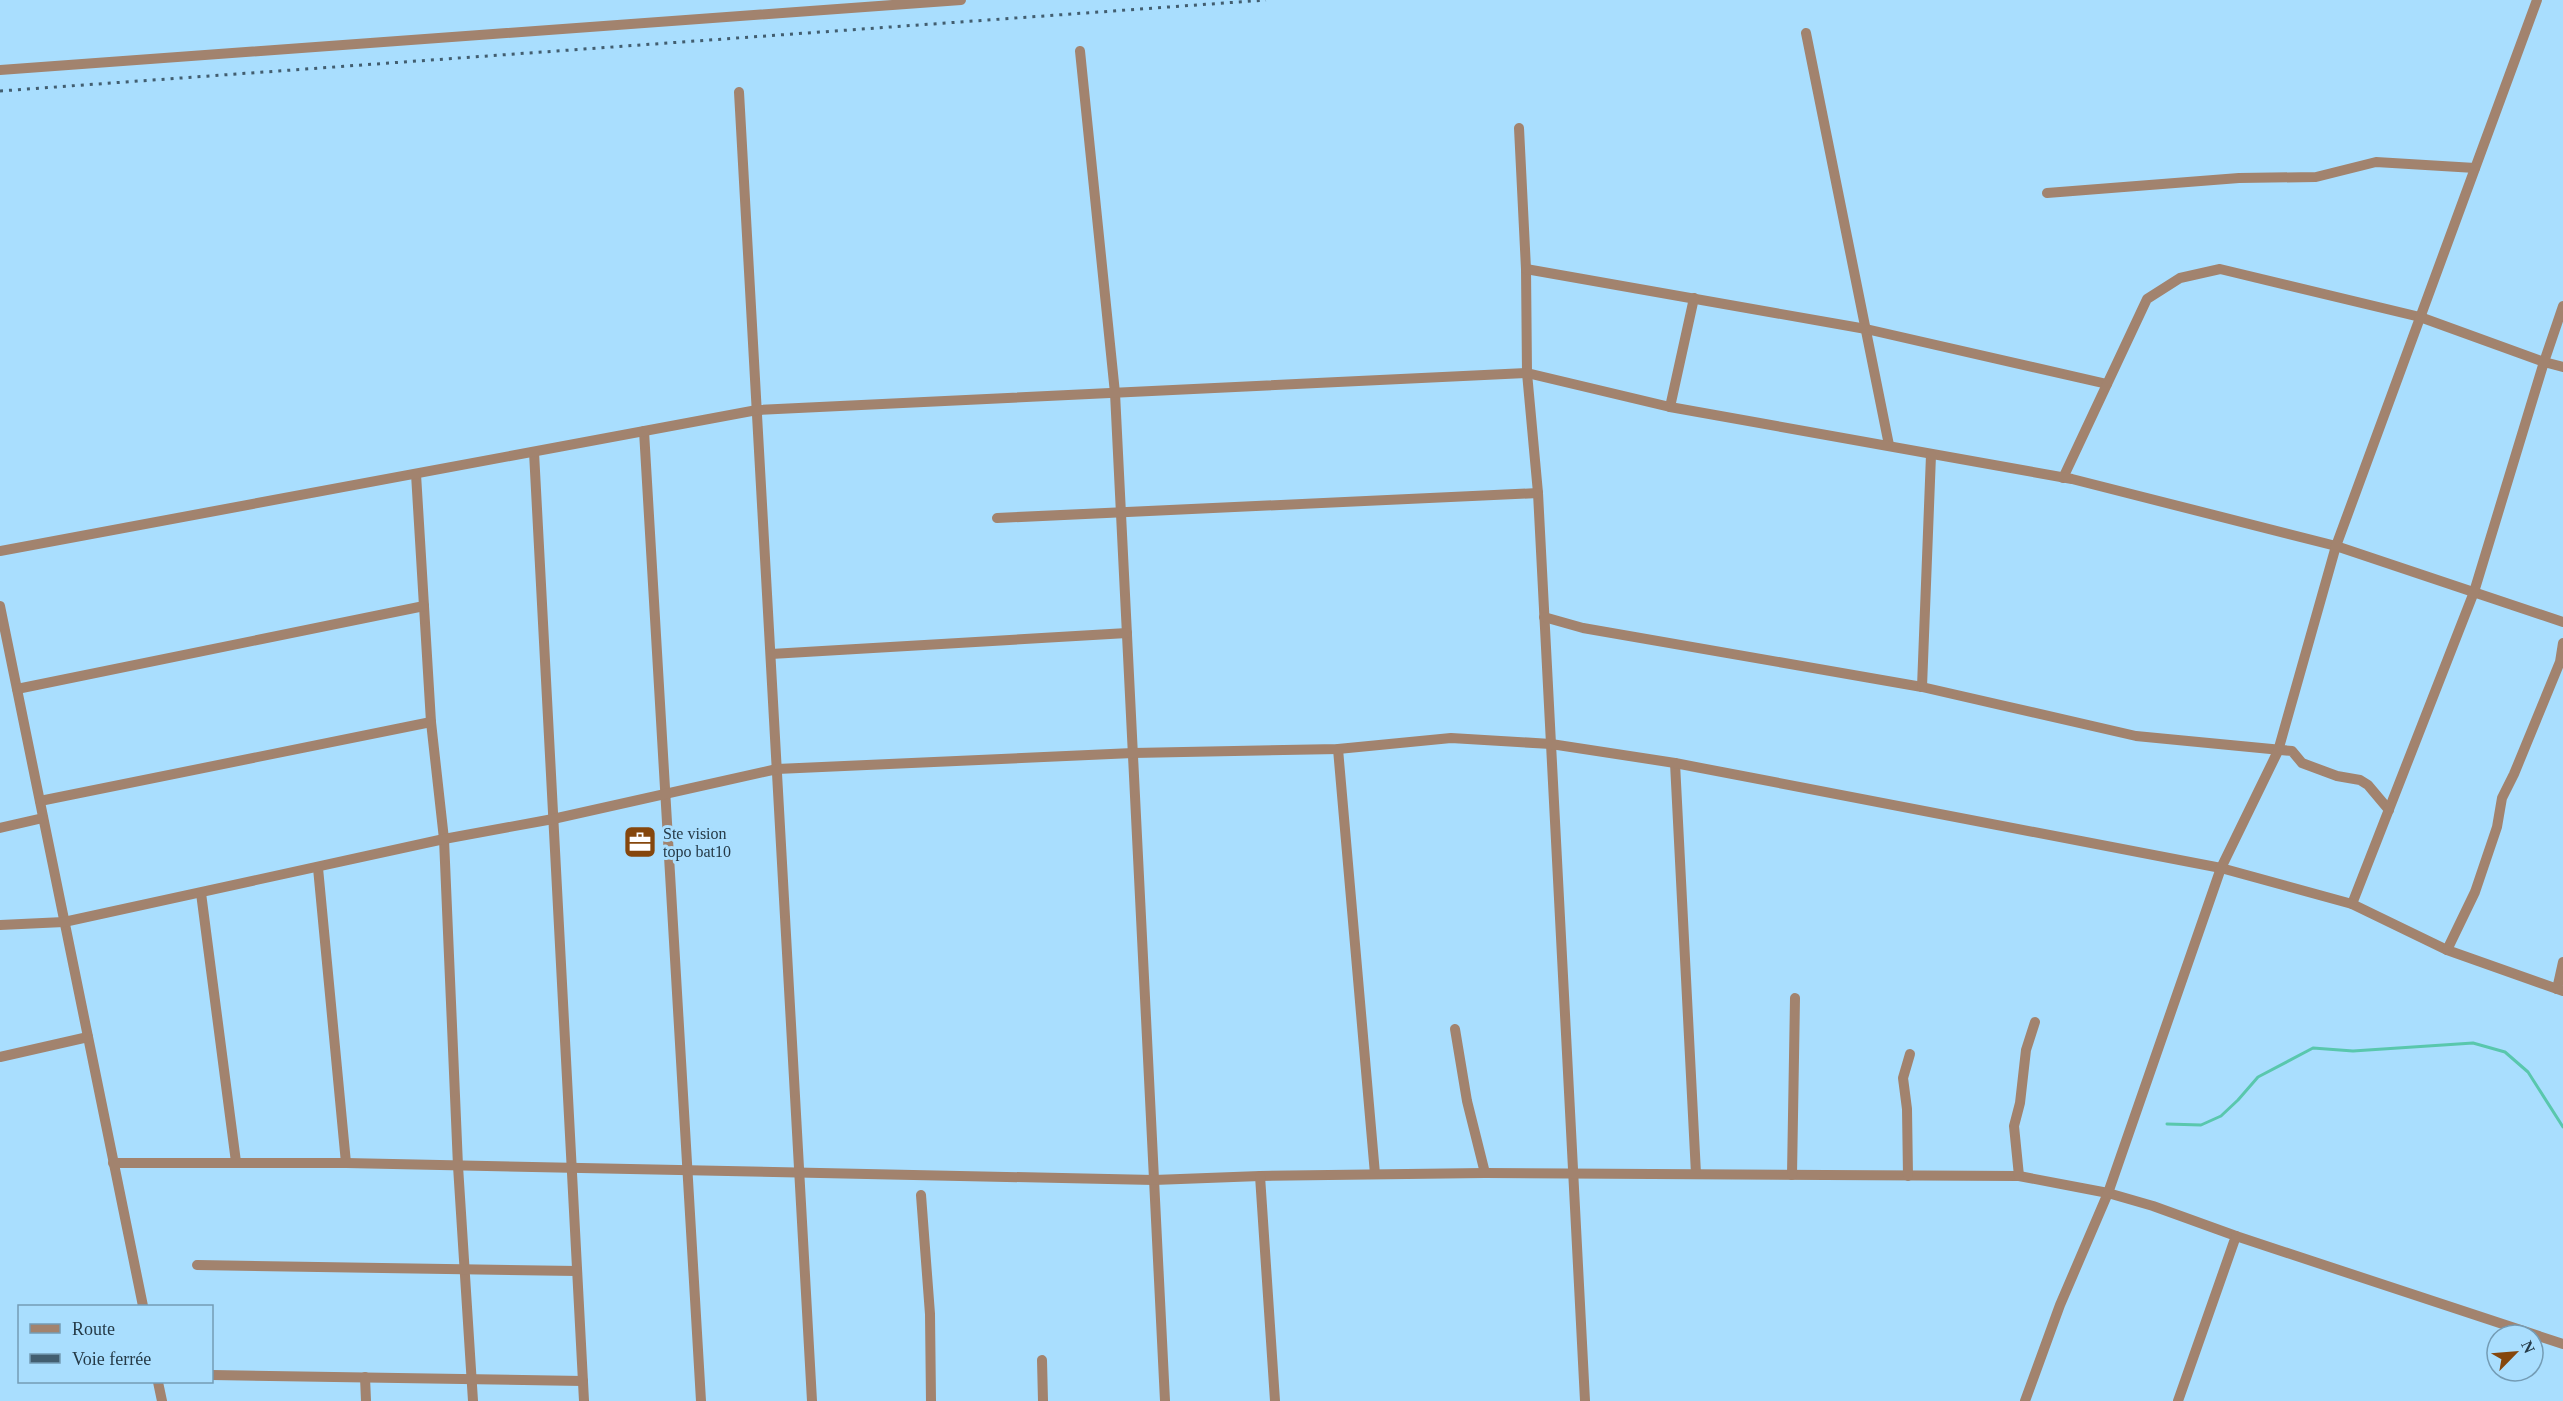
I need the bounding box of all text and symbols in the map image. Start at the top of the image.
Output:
office icon: Ste vision topo bat10 [622,824,658,860]
place label: Ste vision topo bat10 [663,825,731,861]
legend [18,1305,213,1383]
text: Route [72,1319,115,1339]
north arrow [2485,1323,2545,1383]
text: N [2518,1338,2538,1356]
text: Voie ferrée [72,1349,151,1369]

